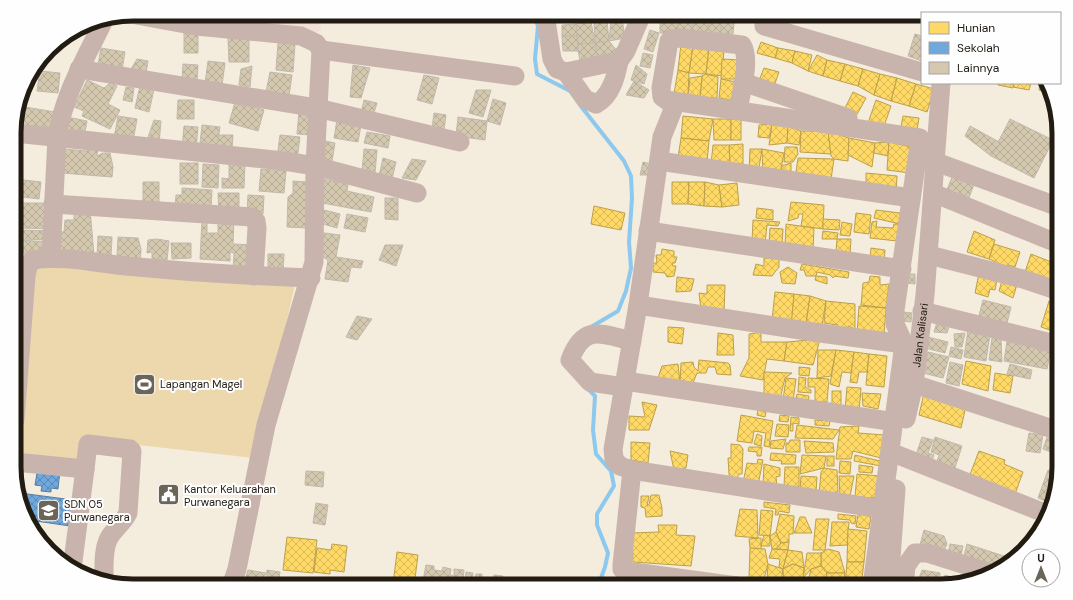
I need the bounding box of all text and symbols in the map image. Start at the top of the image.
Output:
legend [921,12,1061,84]
text: Hunian [957,20,995,36]
text: Sekolah [957,40,1000,56]
text: Lainnya [957,60,999,76]
street label: Jalan Kalisari [909,302,931,368]
sports icon: Lapangan Magel [132,371,158,397]
place label: Lapangan Magel [160,377,242,391]
public building icon: Kantor Keluarahan Purwanegara [156,482,182,508]
place label: Kantor Keluarahan Purwanegara [184,482,276,509]
school or university icon: SDN 05 Purwanegara [36,497,62,523]
place label: SDN 05 Purwanegara [64,497,130,524]
north arrow [1021,548,1061,588]
text: U [1037,551,1045,565]

